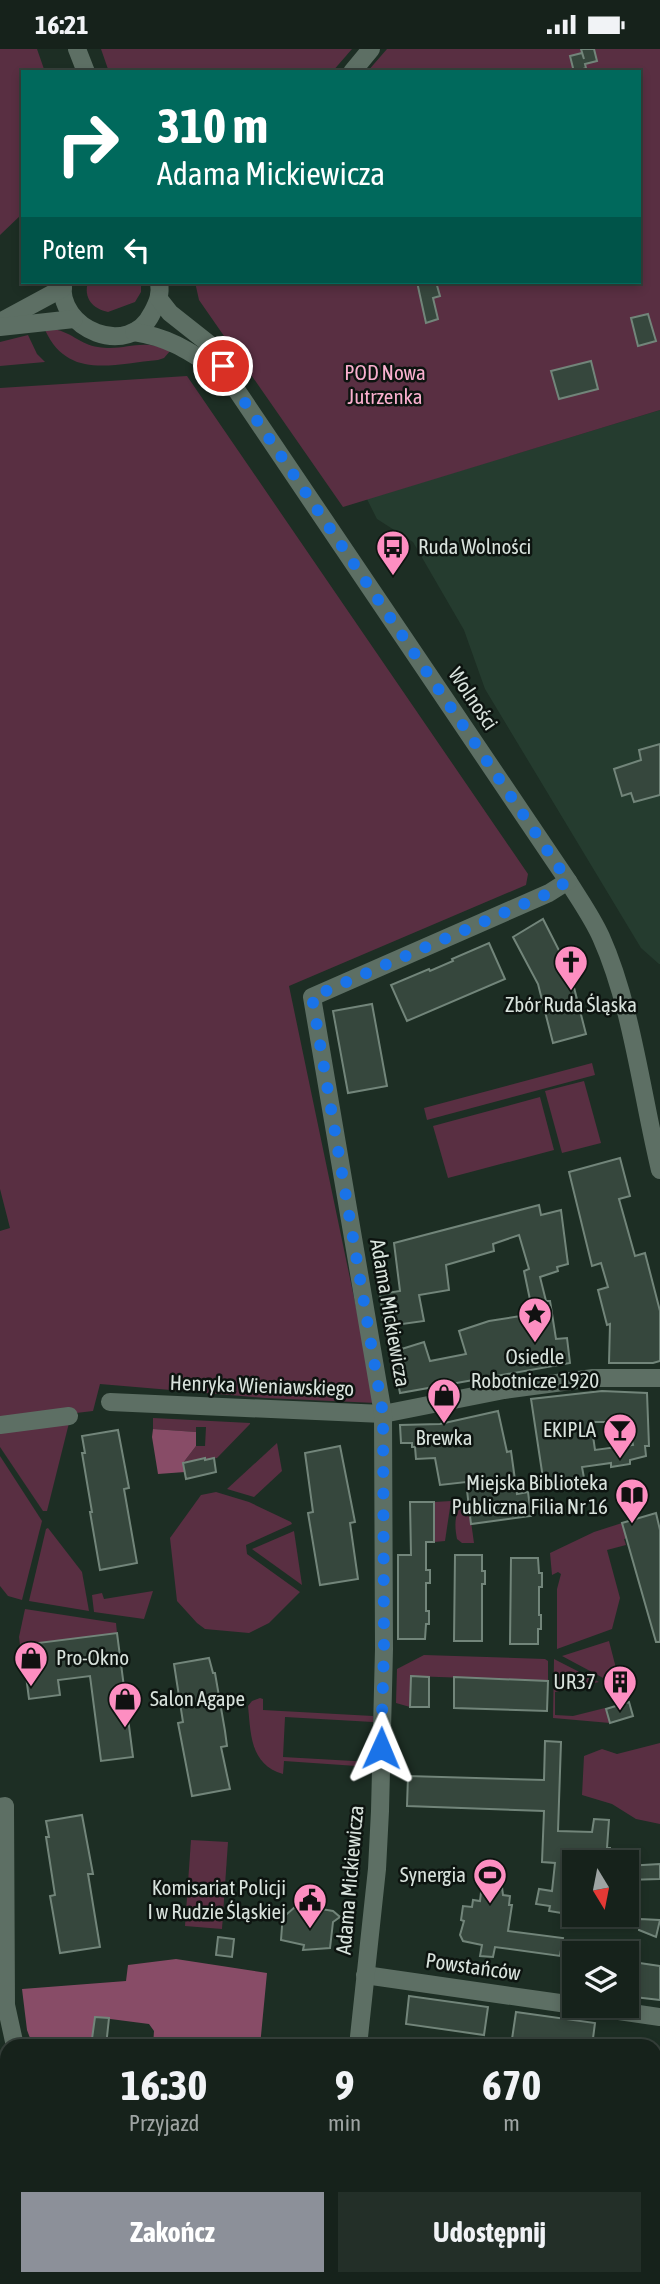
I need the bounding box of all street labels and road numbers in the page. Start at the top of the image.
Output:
street label: Wolności [444,663,503,734]
street label: Adama Mickiewicza [366,1237,416,1389]
street label: Henryka Wieniawskiego [169,1370,355,1400]
street label: Adama Mickiewicza [331,1804,367,1956]
street label: Powstańców [424,1947,523,1985]

